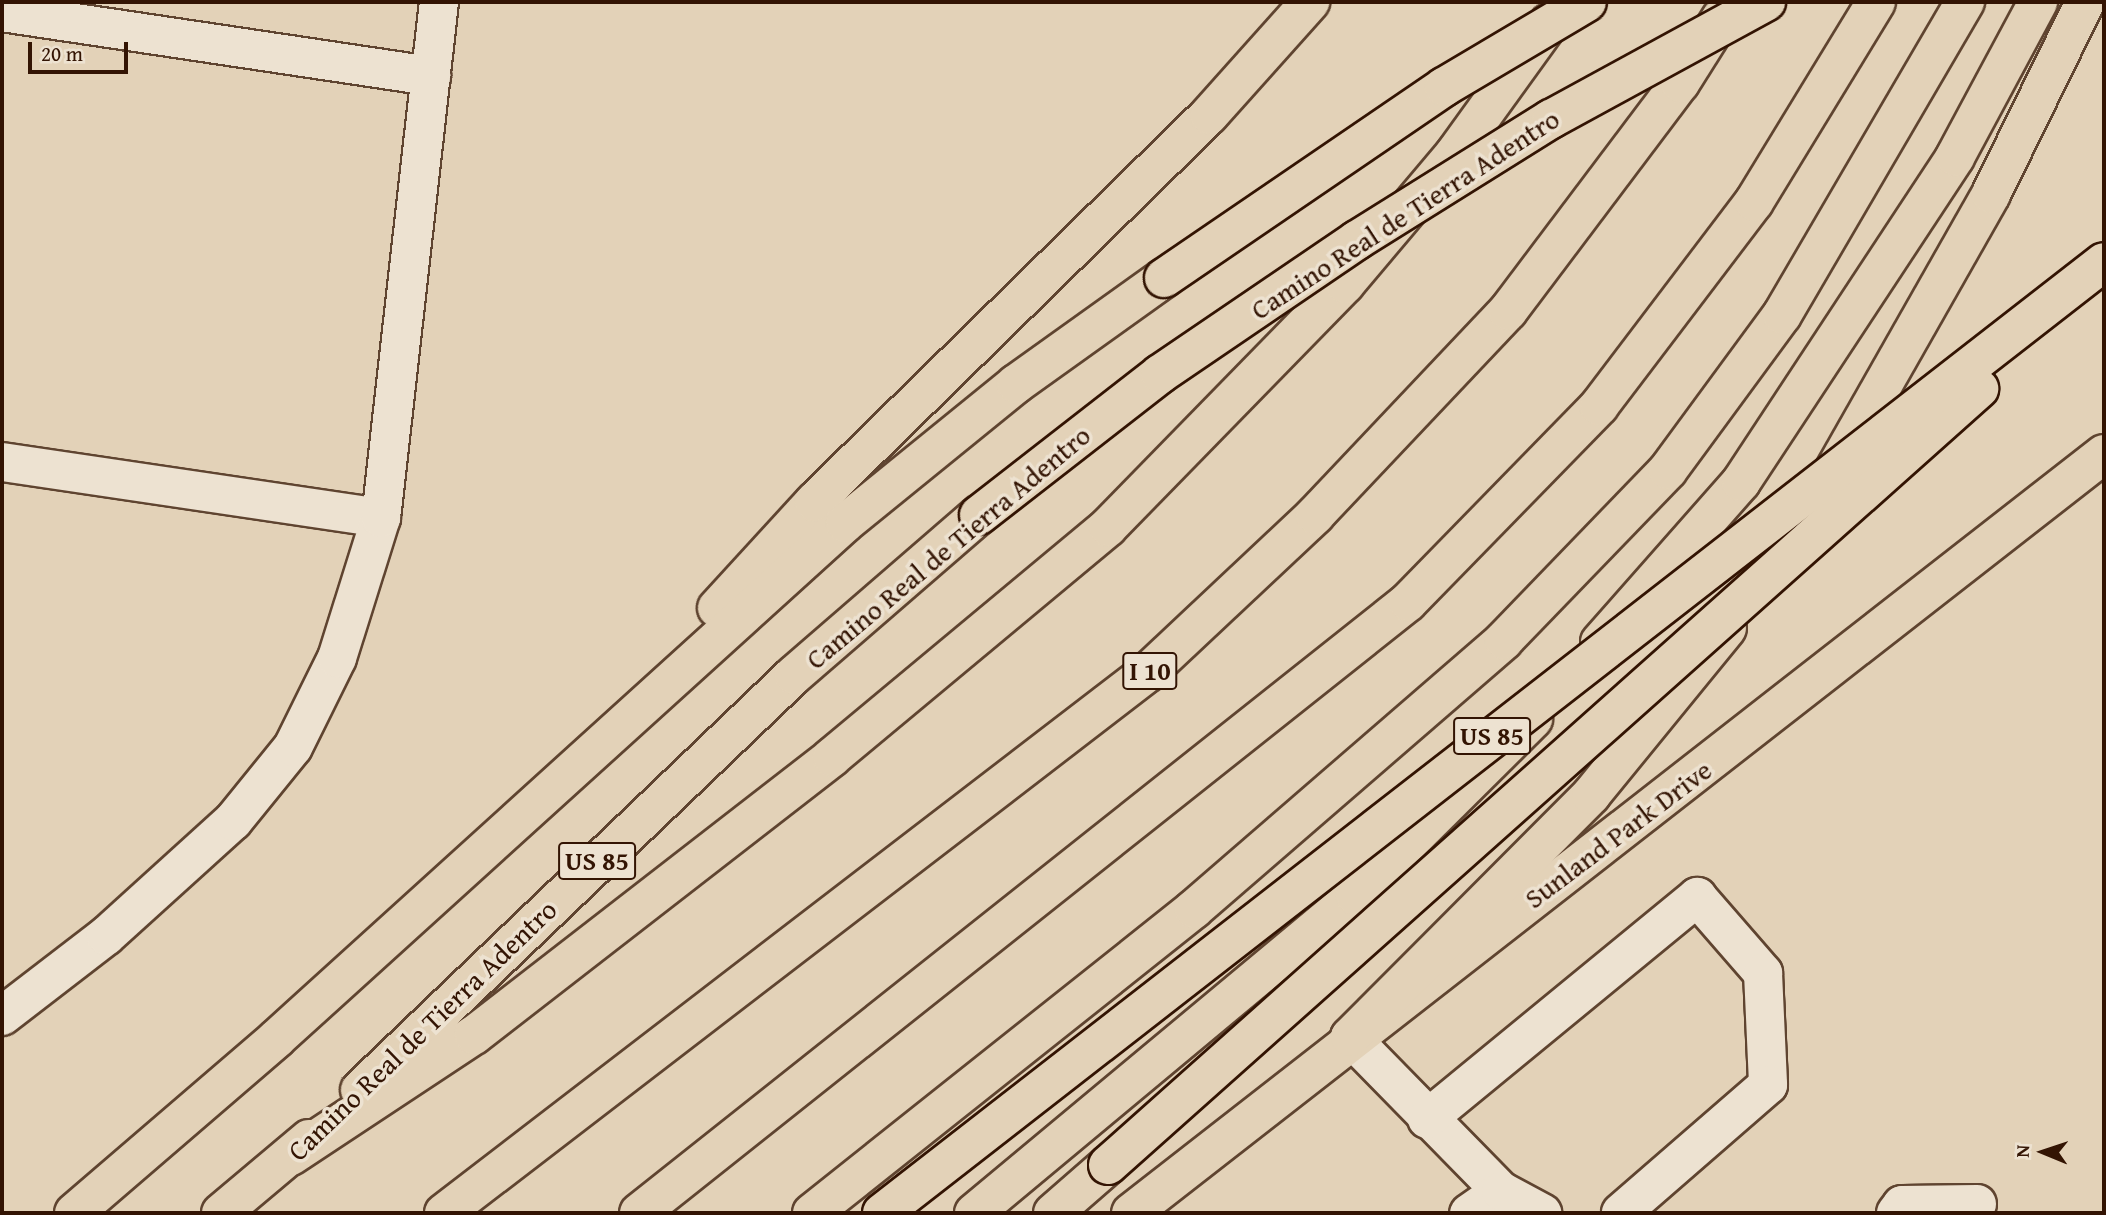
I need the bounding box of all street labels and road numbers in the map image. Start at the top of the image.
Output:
street label: Camino Real de Tierra Adentro [1244,102,1566,326]
street label: Camino Real de Tierra Adentro [799,418,1097,676]
road number: I 10 [1122,649,1178,694]
road number: US 85 [1452,714,1532,758]
street label: Sunland Park Drive [1518,753,1718,915]
road number: US 85 [557,838,637,884]
street label: Camino Real de Tierra Adentro [280,892,564,1168]

